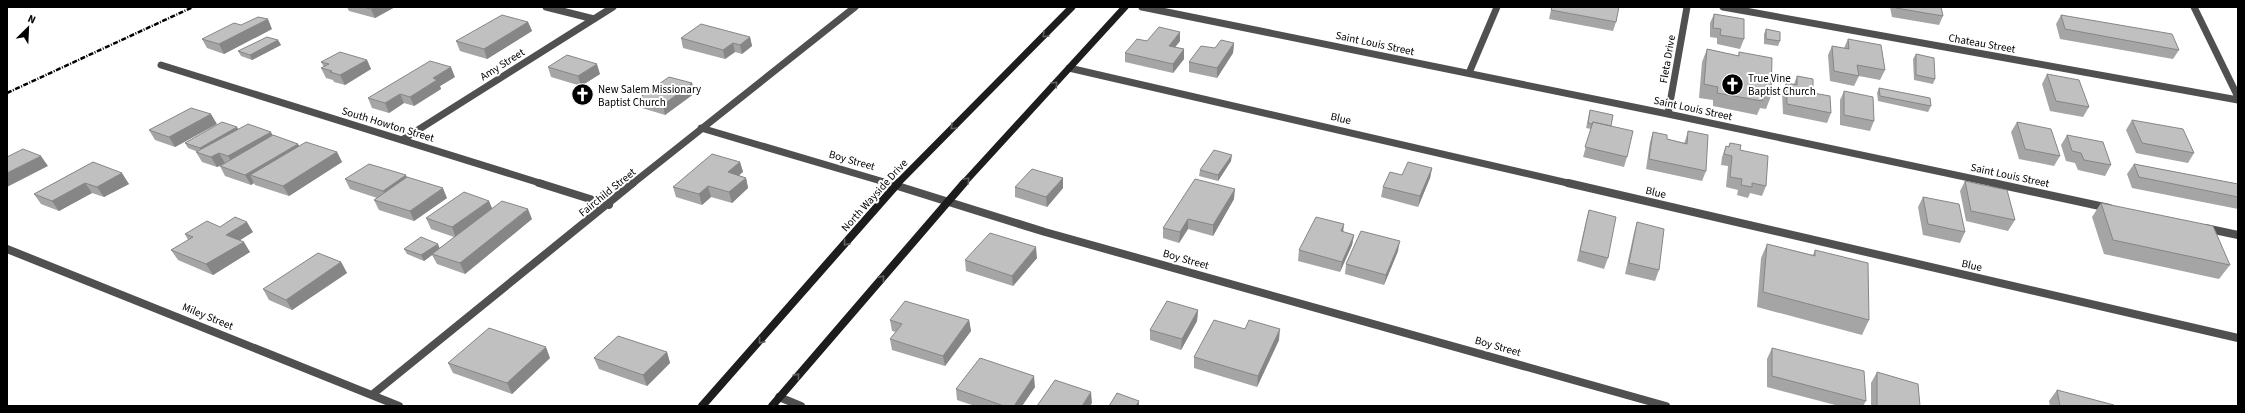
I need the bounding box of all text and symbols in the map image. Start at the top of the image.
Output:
north arrow [8,8,48,48]
text: N [25,11,38,28]
street label: Saint Louis Street [1334,28,1416,59]
one-way arrow [1042,30,1049,38]
street label: Chateau Street [1947,30,2017,57]
street label: Fleta Drive [1656,33,1679,84]
street label: Amy Street [477,45,528,84]
church icon: True Vine Baptist Church [1720,71,1746,97]
place label: True Vine Baptist Church [1748,71,1816,99]
one-way arrow [1050,81,1058,89]
church icon: New Salem Missionary Baptist Church [569,82,595,108]
place label: New Salem Missionary Baptist Church [598,82,701,110]
street label: Saint Louis Street [1652,93,1734,124]
street label: South Howton Street [340,103,436,146]
street label: Blue [1329,109,1353,128]
one-way arrow [950,122,958,130]
street label: Boy Street [827,147,877,174]
street label: North Wayside Drive [838,155,911,235]
street label: Saint Louis Street [1969,160,2051,191]
street label: Fairchild Street [576,165,639,220]
one-way arrow [962,177,969,184]
street label: Blue [1644,183,1668,202]
one-way arrow [843,238,851,246]
street label: Boy Street [1161,246,1211,273]
street label: Blue [1960,256,1984,275]
one-way arrow [877,275,884,282]
street label: Miley Street [180,299,236,334]
street label: Boy Street [1473,333,1523,360]
one-way arrow [758,337,765,344]
one-way arrow [792,374,799,381]

